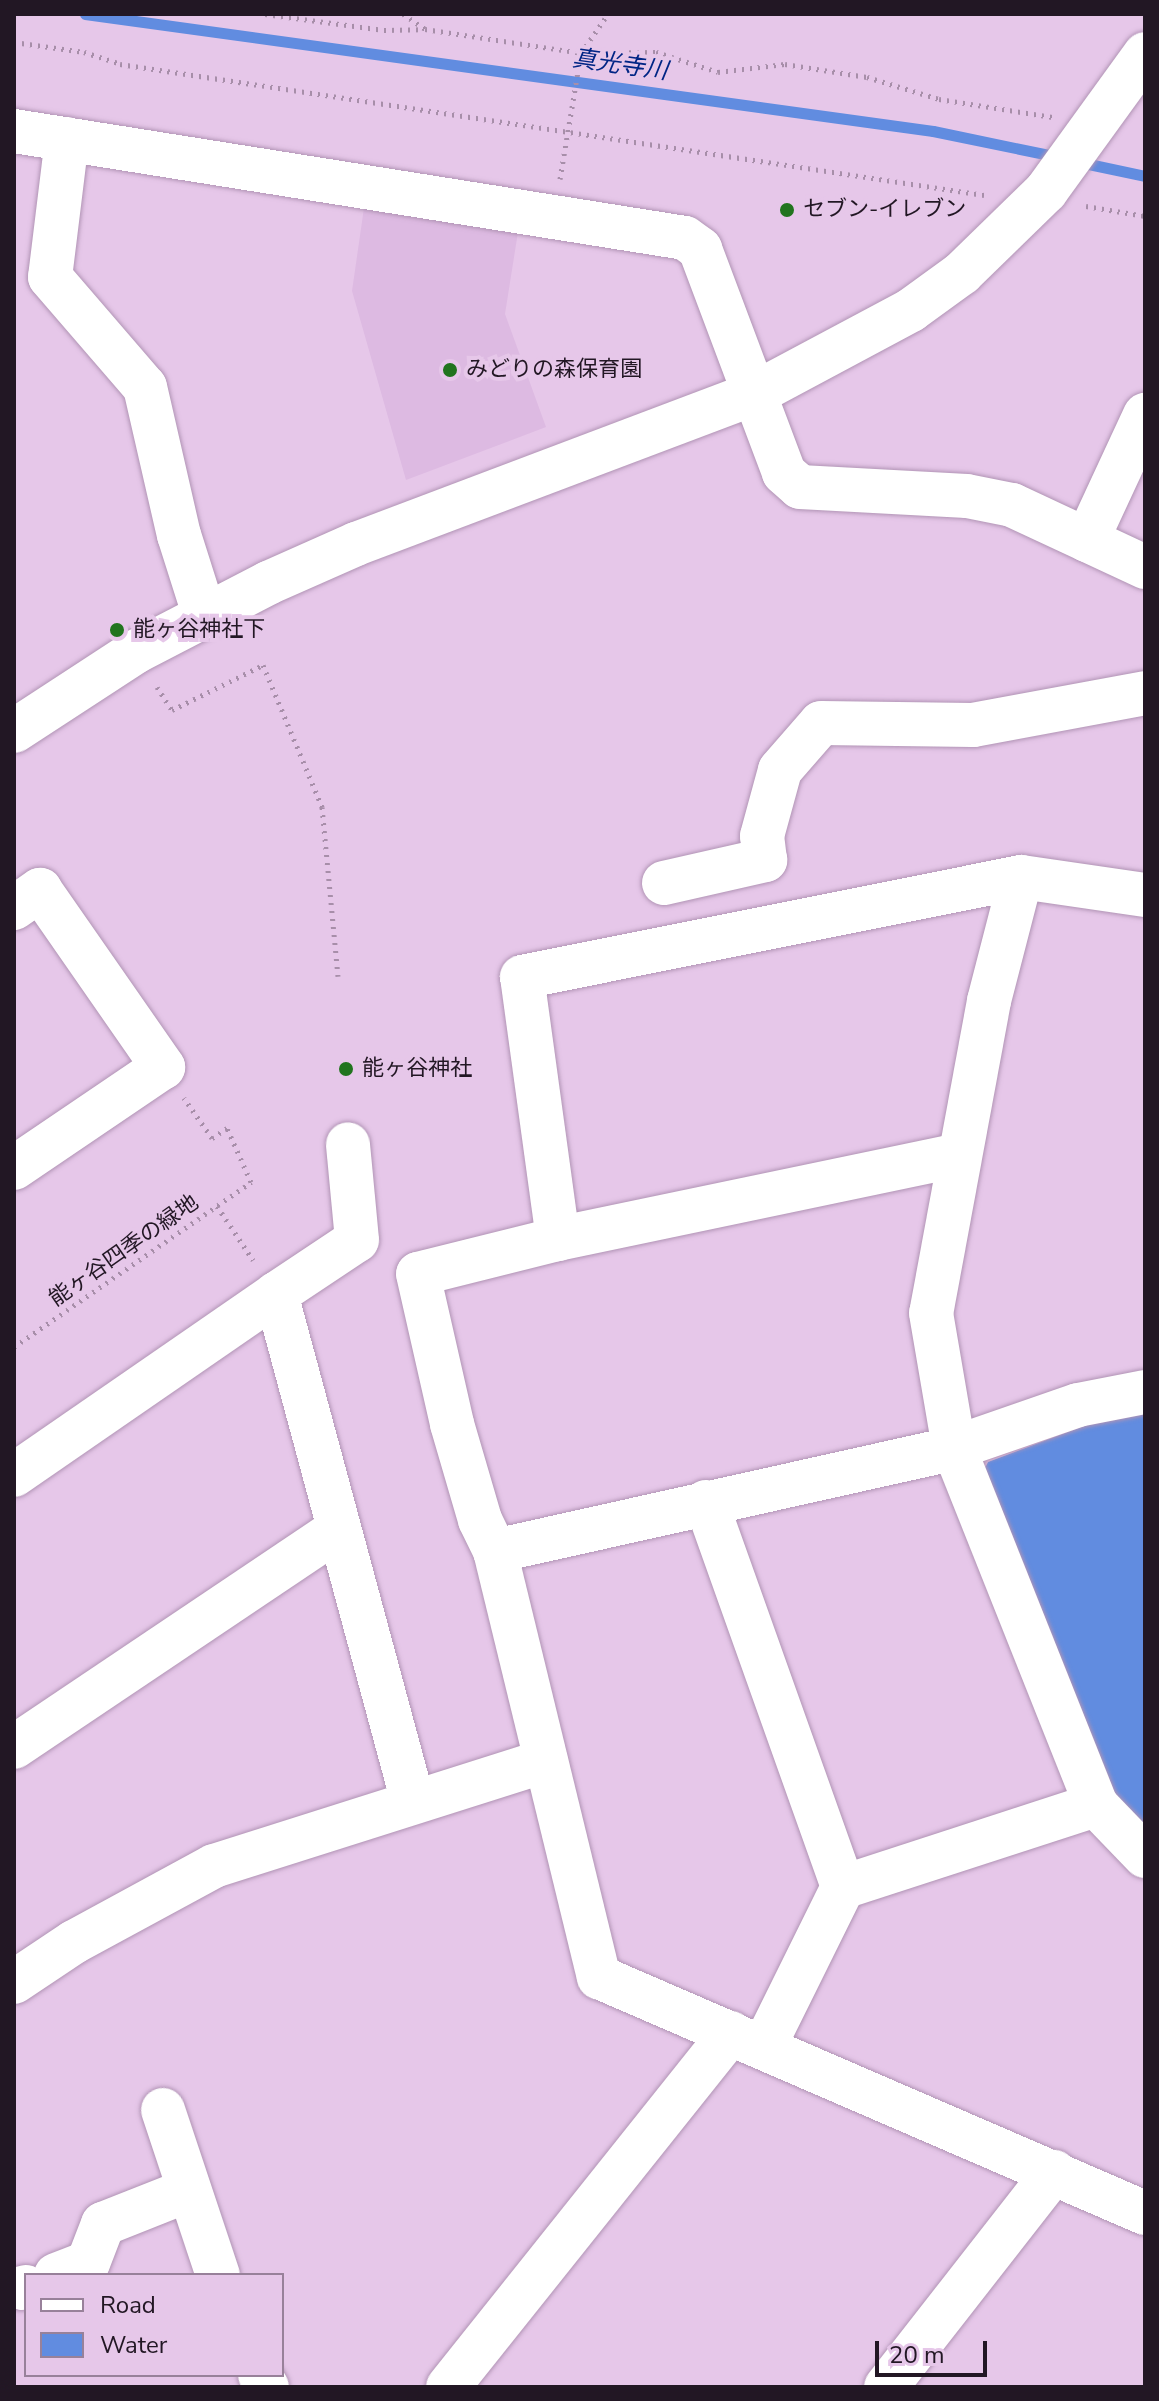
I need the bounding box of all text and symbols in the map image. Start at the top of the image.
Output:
water label: 真光寺川 [570,44,670,86]
place label: セブン-イレブン [803,197,966,223]
marker: セブン-イレブン [778,201,796,219]
place label: みどりの森保育園 [466,357,642,383]
marker: みどりの森保育園 [441,361,459,379]
place label: 能ヶ谷神社下 [133,617,265,643]
marker: 能ヶ谷神社下 [108,621,126,639]
place label: 能ヶ谷神社 [362,1056,472,1082]
marker: 能ヶ谷神社 [337,1060,355,1078]
street label: 能ヶ谷四季の緑地 [44,1190,204,1312]
legend [24,2273,284,2377]
text: Road [100,2289,156,2321]
scale bar [879,2325,991,2375]
text: Water [100,2329,167,2361]
text: 20 m [889,2339,945,2371]

